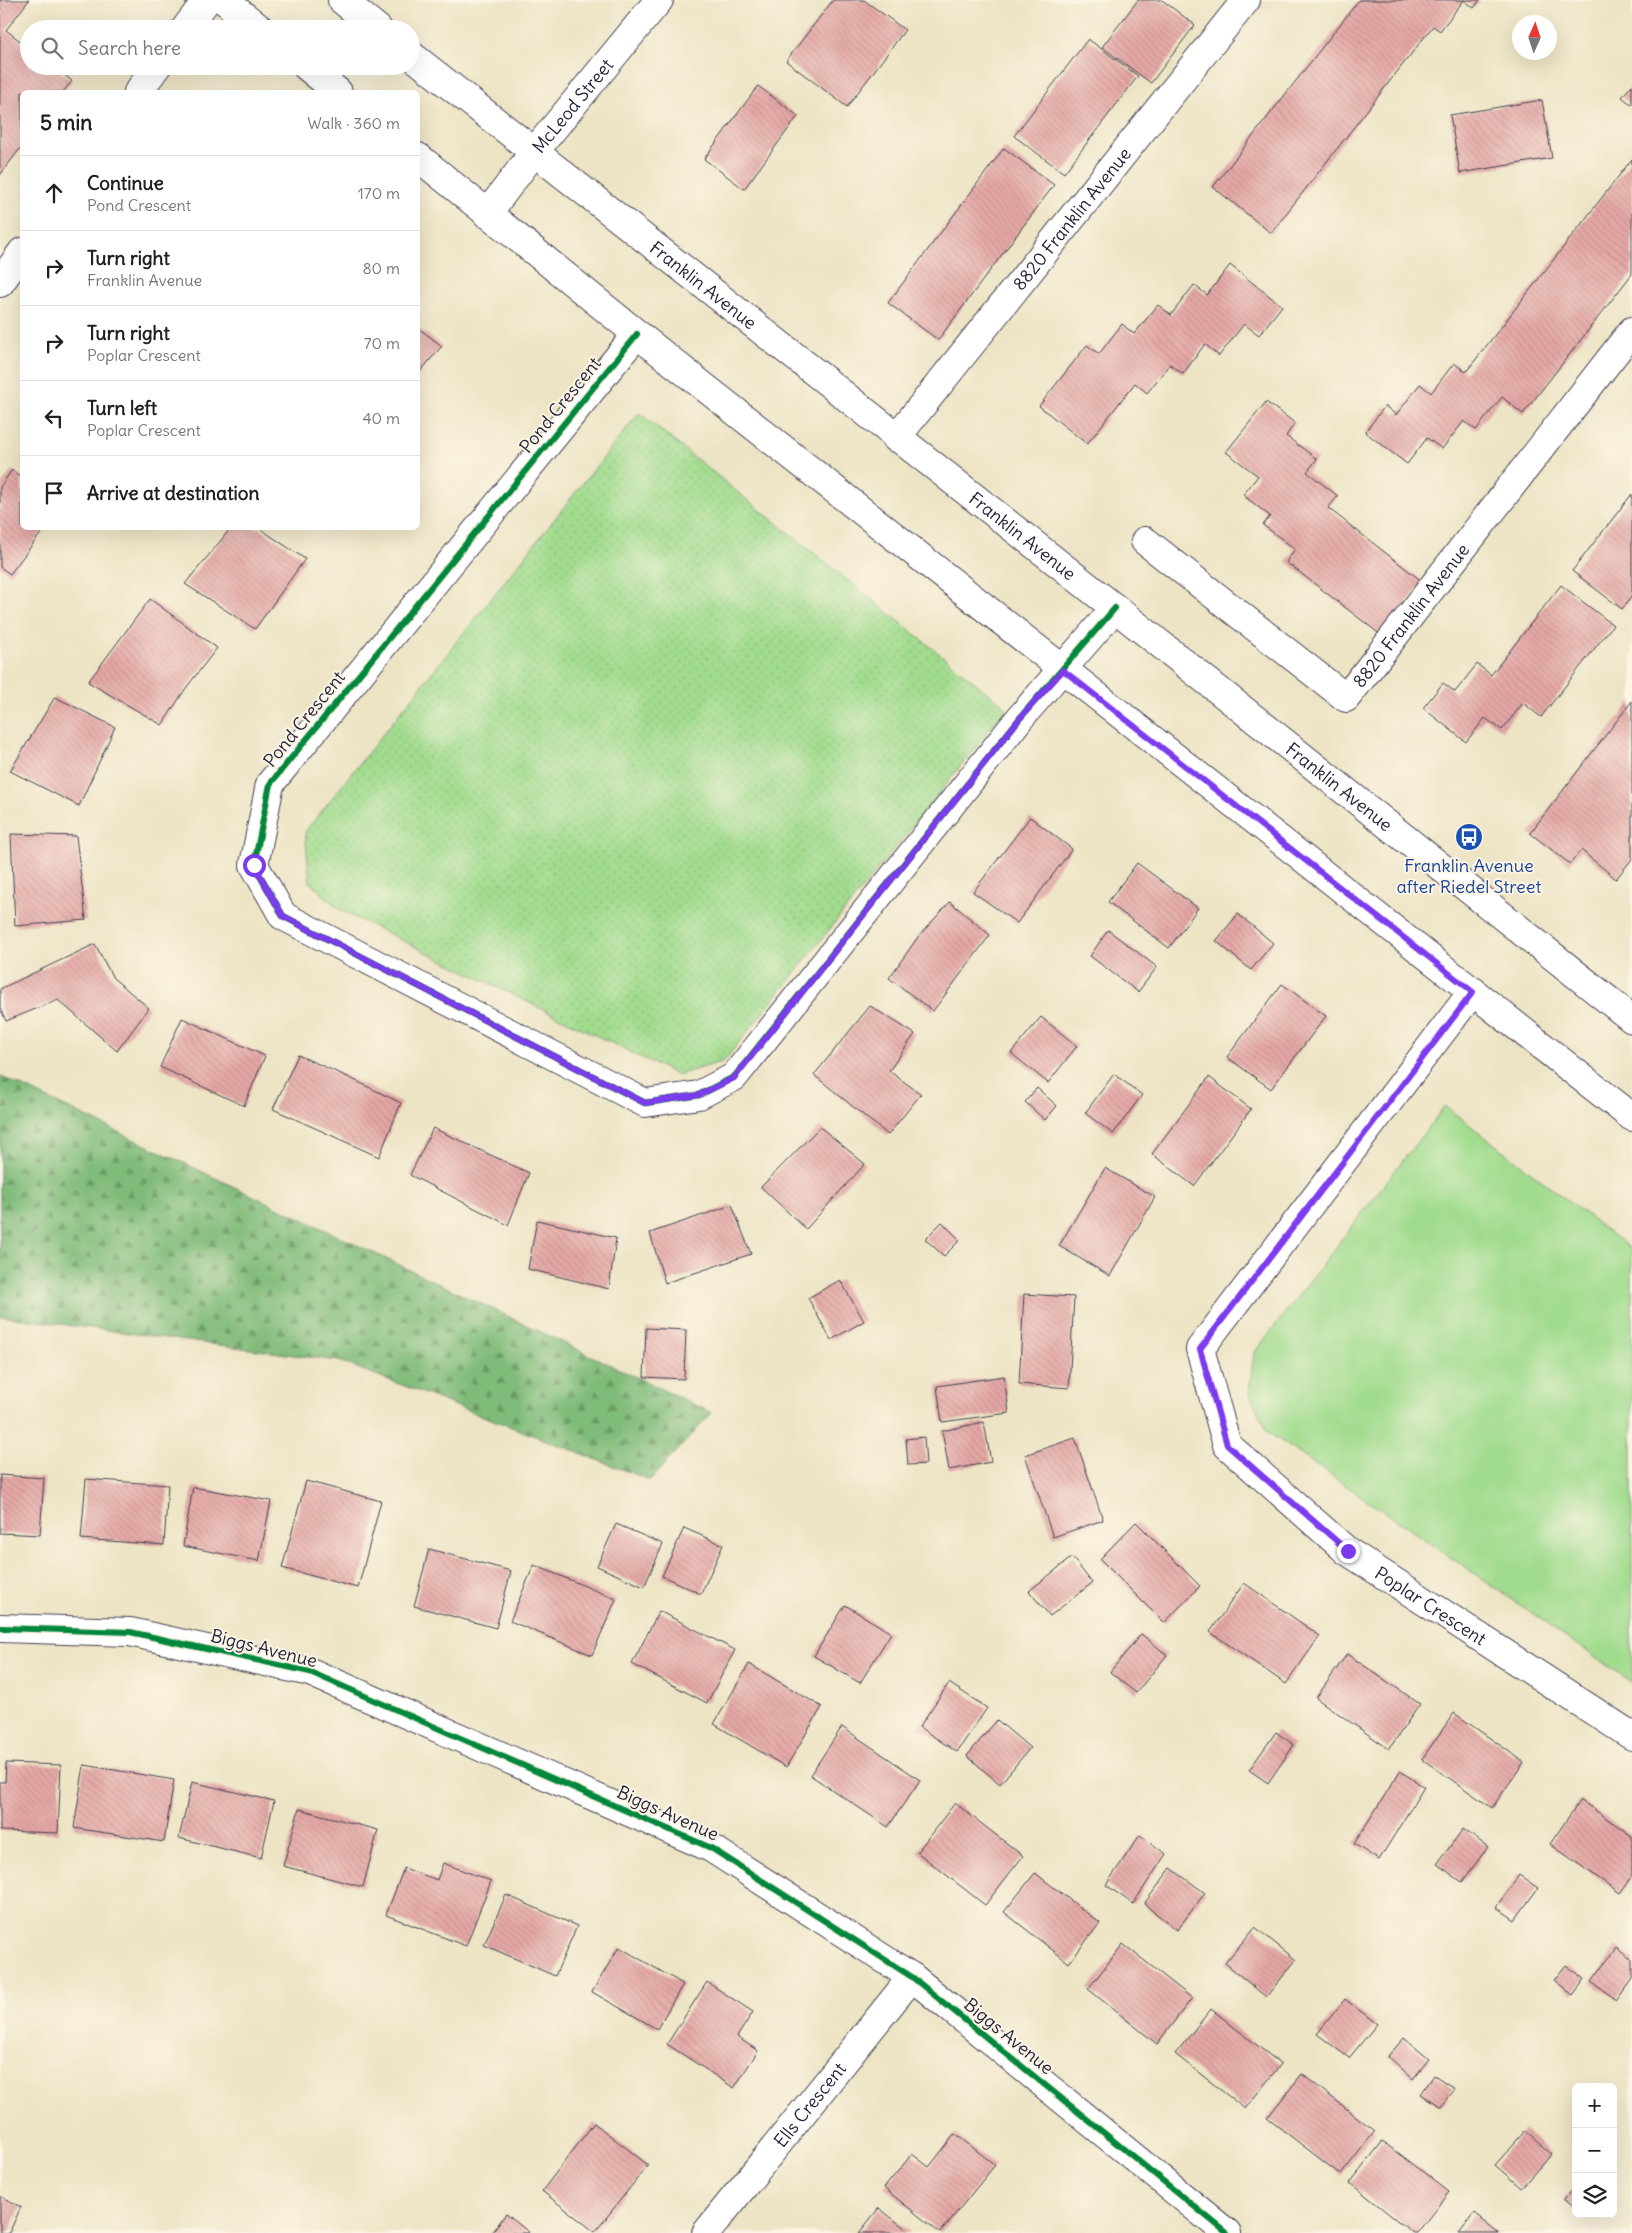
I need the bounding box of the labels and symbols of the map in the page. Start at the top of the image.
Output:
north arrow [1512,15,1557,60]
street label: McLeod Street [527,54,618,157]
street label: 8820 Franklin Avenue [1007,142,1135,295]
street label: Franklin Avenue [645,236,762,334]
street label: Pond Crescent [514,352,606,458]
street label: Franklin Avenue [965,486,1081,585]
street label: 8820 Franklin Avenue [1347,539,1474,692]
street label: Pond Crescent [258,666,350,772]
street label: Franklin Avenue [1282,737,1397,836]
bus stop icon: Franklin Avenue after Riedel Street [1454,822,1484,852]
route start [243,854,266,877]
place label: Franklin Avenue after Riedel Street [1396,854,1542,898]
route end [1337,1540,1360,1563]
street label: Poplar Crescent [1371,1561,1491,1650]
street label: Biggs Avenue [208,1624,320,1672]
street label: Biggs Avenue [614,1780,722,1846]
street label: Biggs Avenue [960,1993,1058,2079]
street label: Ells Crescent [768,2057,851,2152]

